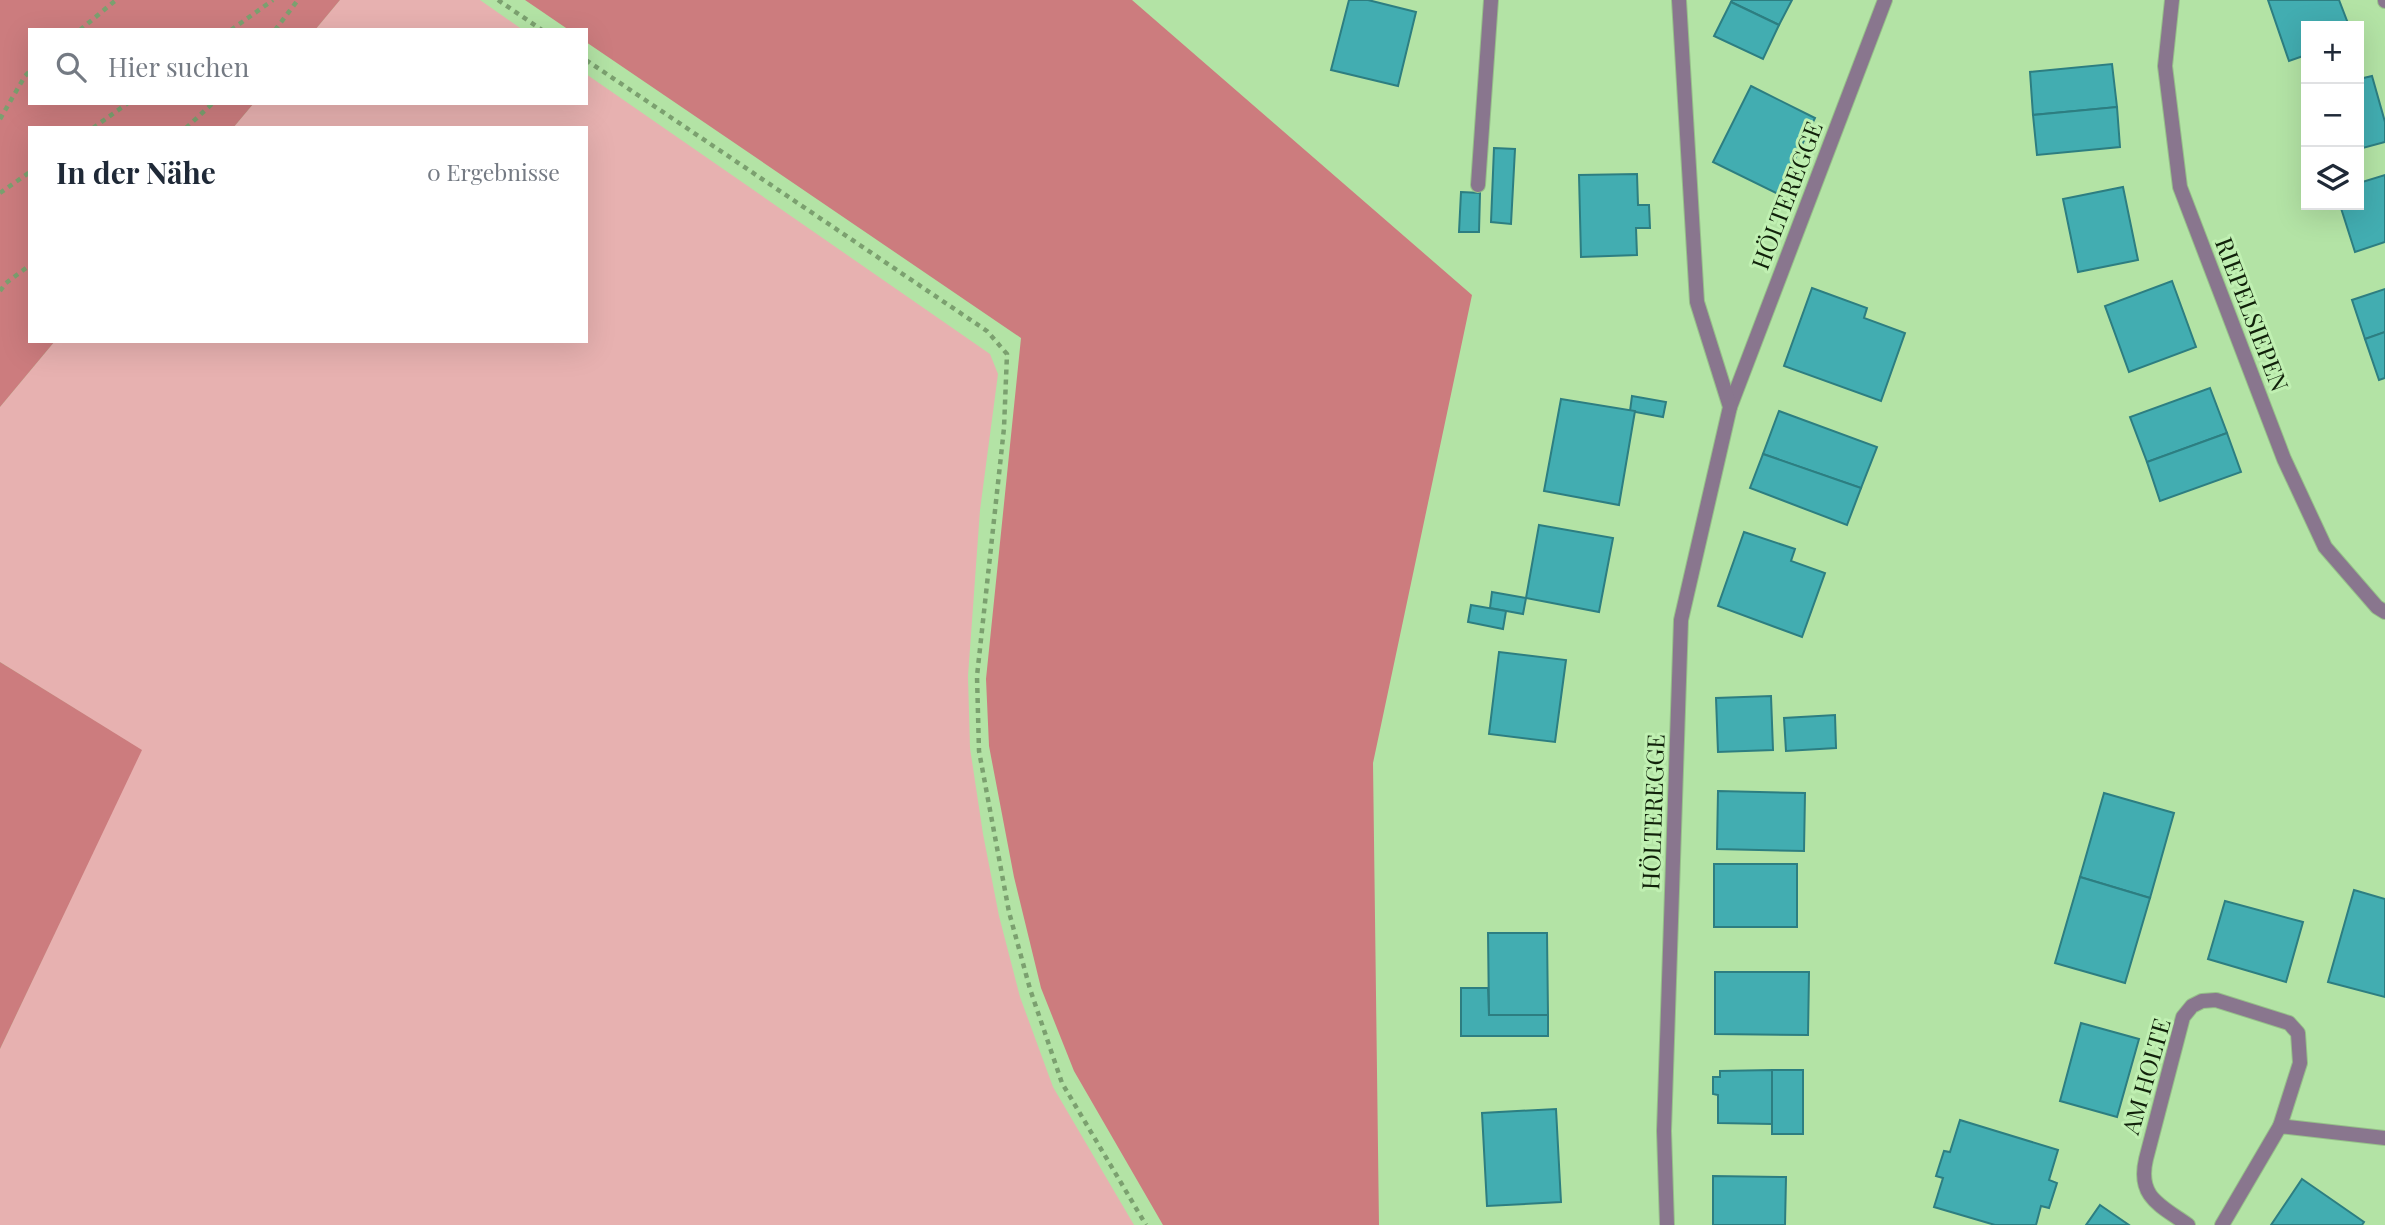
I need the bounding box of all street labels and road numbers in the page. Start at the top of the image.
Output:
street label: HÖLTEREGGE [1743,116,1829,274]
street label: RIEPELSIEPEN [2209,232,2297,396]
street label: HÖLTEREGGE [1633,733,1671,891]
street label: AM HOLTE [2113,1014,2177,1139]

